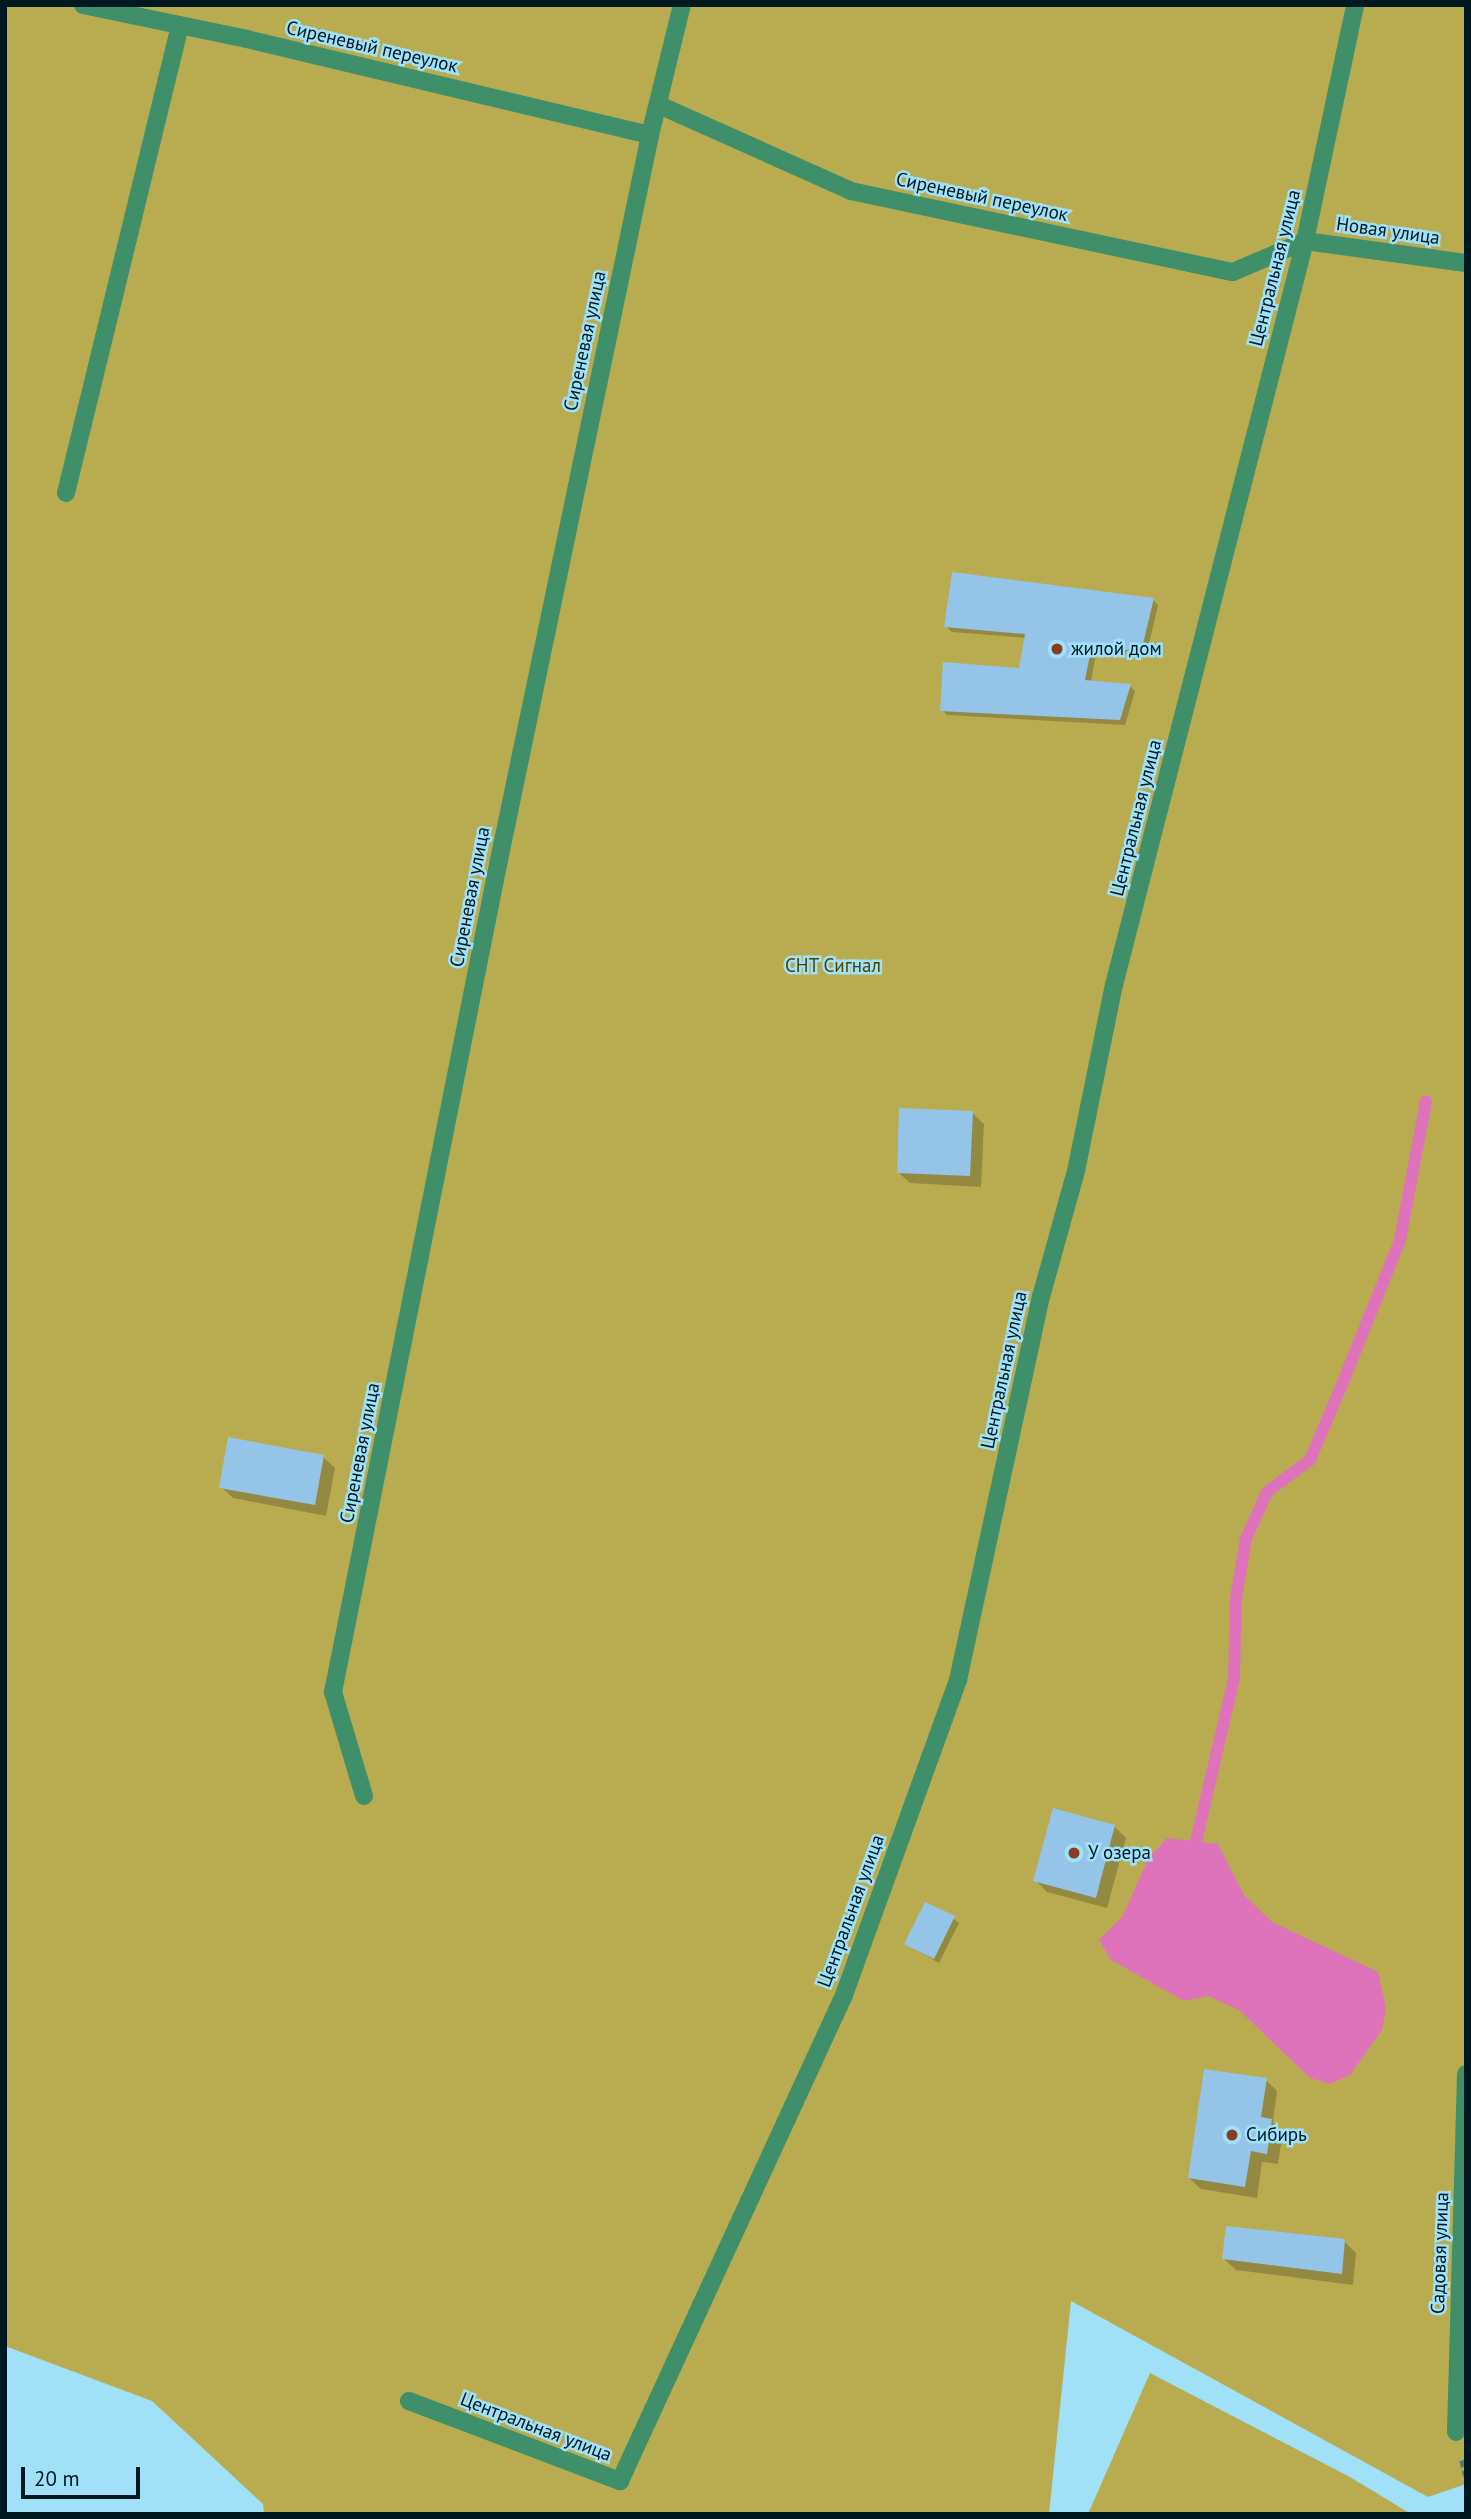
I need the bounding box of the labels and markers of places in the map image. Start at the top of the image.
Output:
place label: жилой дом [1071,638,1162,660]
marker: жилой дом [1049,641,1065,657]
place label: У озера [1088,1842,1151,1864]
marker: У озера [1066,1845,1082,1861]
place label: Сибирь [1246,2124,1307,2146]
marker: Сибирь [1224,2127,1240,2143]

